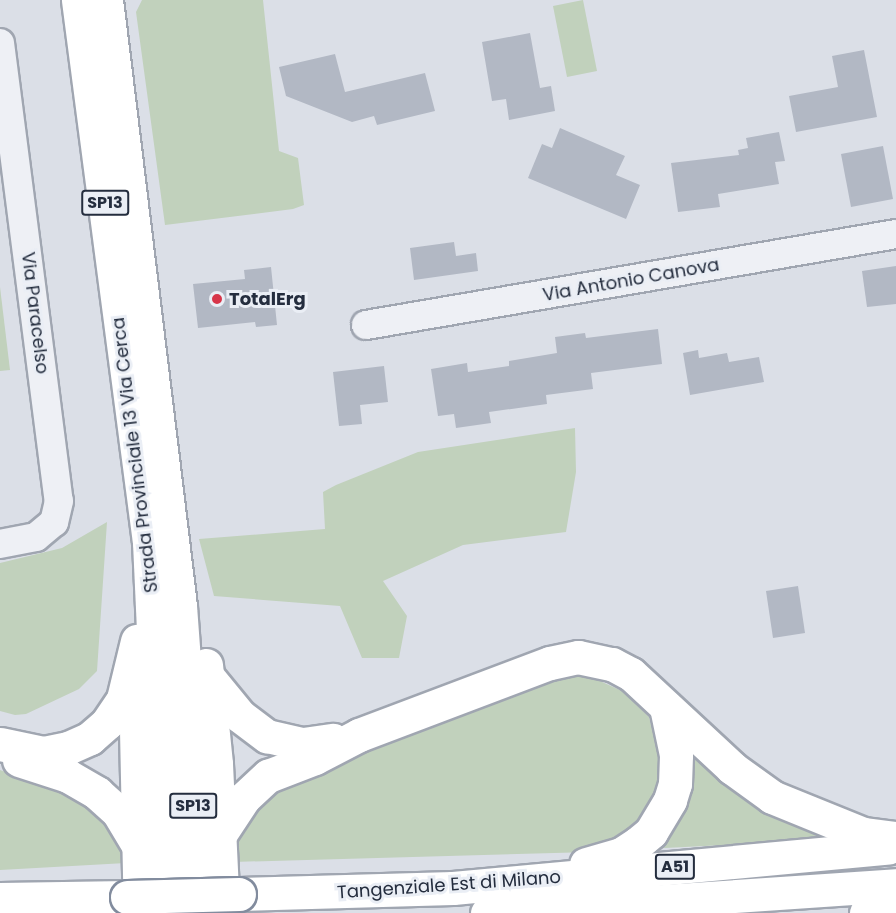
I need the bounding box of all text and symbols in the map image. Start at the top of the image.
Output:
road number: SP13 [81,190,129,216]
street label: Via Paracelso [17,251,53,375]
street label: Via Antonio Canova [541,254,721,306]
place label: TotalErg [229,288,306,310]
marker: TotalErg [210,292,224,306]
street label: Strada Provinciale 13 Via Cerca [107,316,163,594]
road number: SP13 [169,793,217,819]
road number: A51 [654,854,696,880]
street label: Tangenziale Est di Milano [336,866,562,904]

